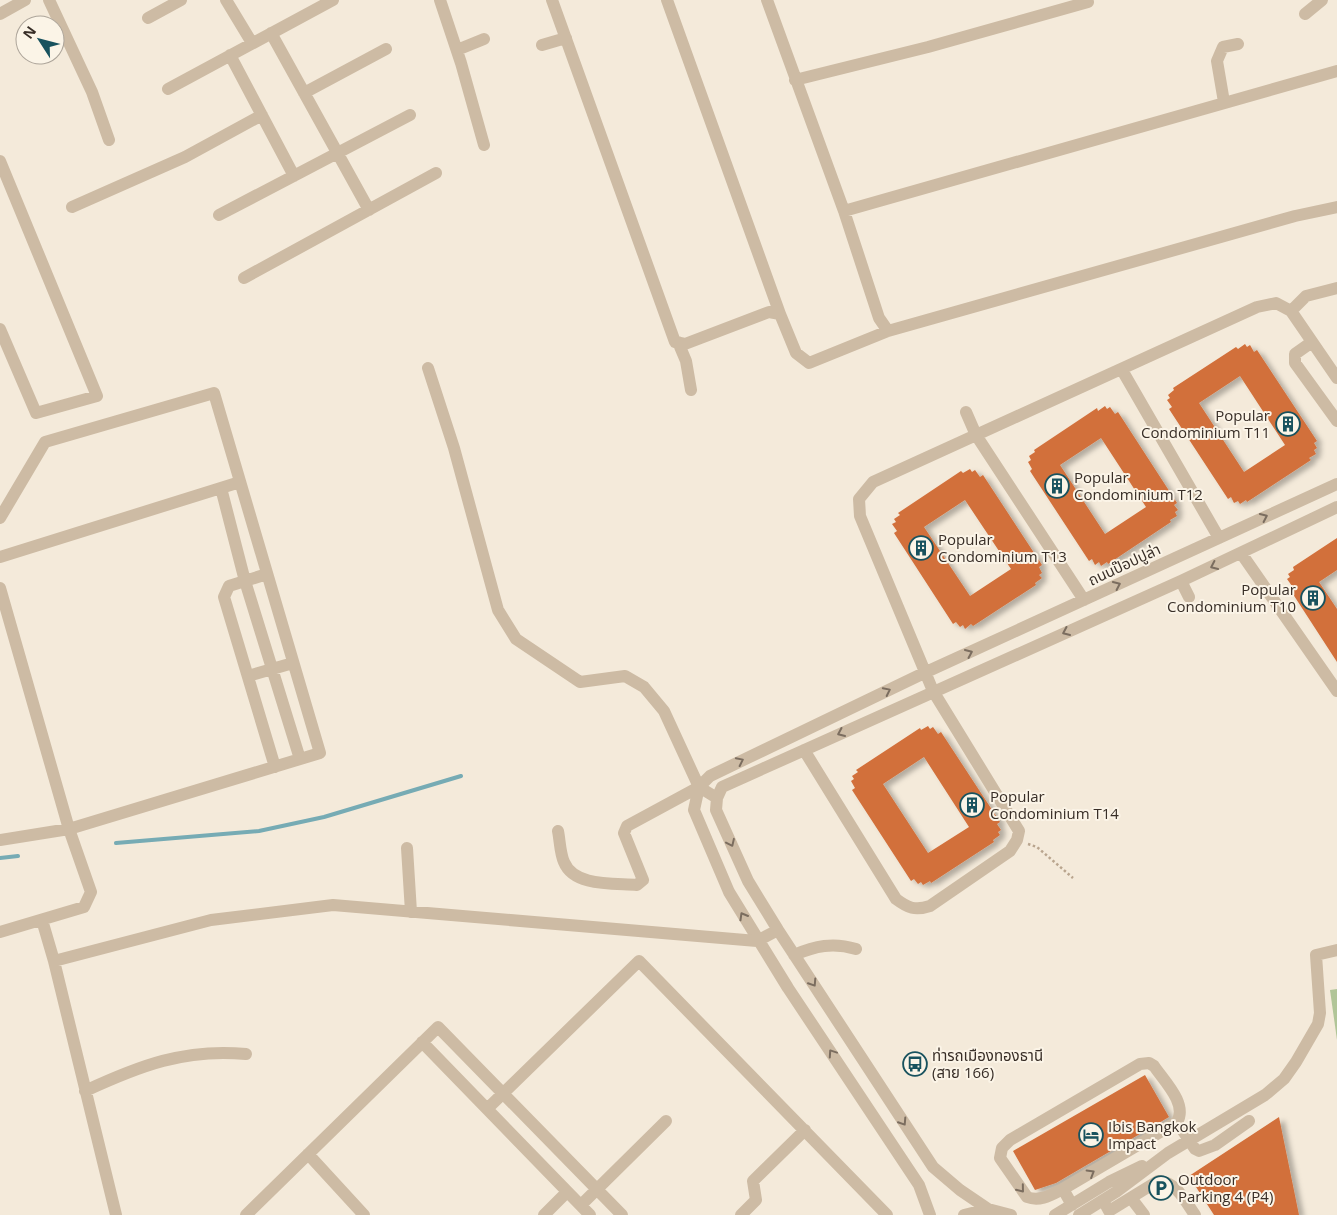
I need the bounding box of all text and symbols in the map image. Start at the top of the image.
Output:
north arrow [15,15,65,65]
text: N [18,22,40,42]
place label: Popular Condominium T11 [1141,405,1270,442]
building icon: Popular Condominium T11 [1275,411,1301,437]
place label: Popular Condominium T12 [1074,467,1203,504]
building icon: Popular Condominium T12 [1044,473,1070,499]
one-way arrow [1259,513,1268,524]
place label: Popular Condominium T13 [938,529,1067,566]
building icon: Popular Condominium T13 [908,535,934,561]
street label: ถนนป๊อปปูล่า [1084,538,1164,590]
one-way arrow [1210,559,1219,570]
place label: Popular Condominium T10 [1167,579,1296,616]
one-way arrow [1112,581,1121,592]
building icon: Popular Condominium T10 [1300,585,1326,611]
one-way arrow [1062,626,1071,637]
one-way arrow [964,648,973,659]
one-way arrow [881,687,890,697]
one-way arrow [837,726,846,737]
one-way arrow [735,757,744,767]
place label: Popular Condominium T14 [990,786,1119,823]
building icon: Popular Condominium T14 [959,792,985,818]
one-way arrow [724,838,735,847]
one-way arrow [740,913,750,922]
one-way arrow [806,978,816,987]
place label: ท่ารถเมืองทองธานี (สาย 166) [932,1045,1043,1082]
one-way arrow [829,1049,838,1058]
bus stop icon: ท่ารถเมืองทองธานี (สาย 166) [902,1051,928,1077]
place label: Ibis Bangkok Impact [1108,1116,1196,1153]
one-way arrow [897,1117,907,1126]
hotel icon: Ibis Bangkok Impact [1078,1122,1104,1148]
place label: Outdoor Parking 4 (P4) [1178,1169,1273,1206]
one-way arrow [1085,1170,1094,1180]
parking icon: Outdoor Parking 4 (P4) [1148,1175,1174,1201]
one-way arrow [1015,1184,1024,1193]

